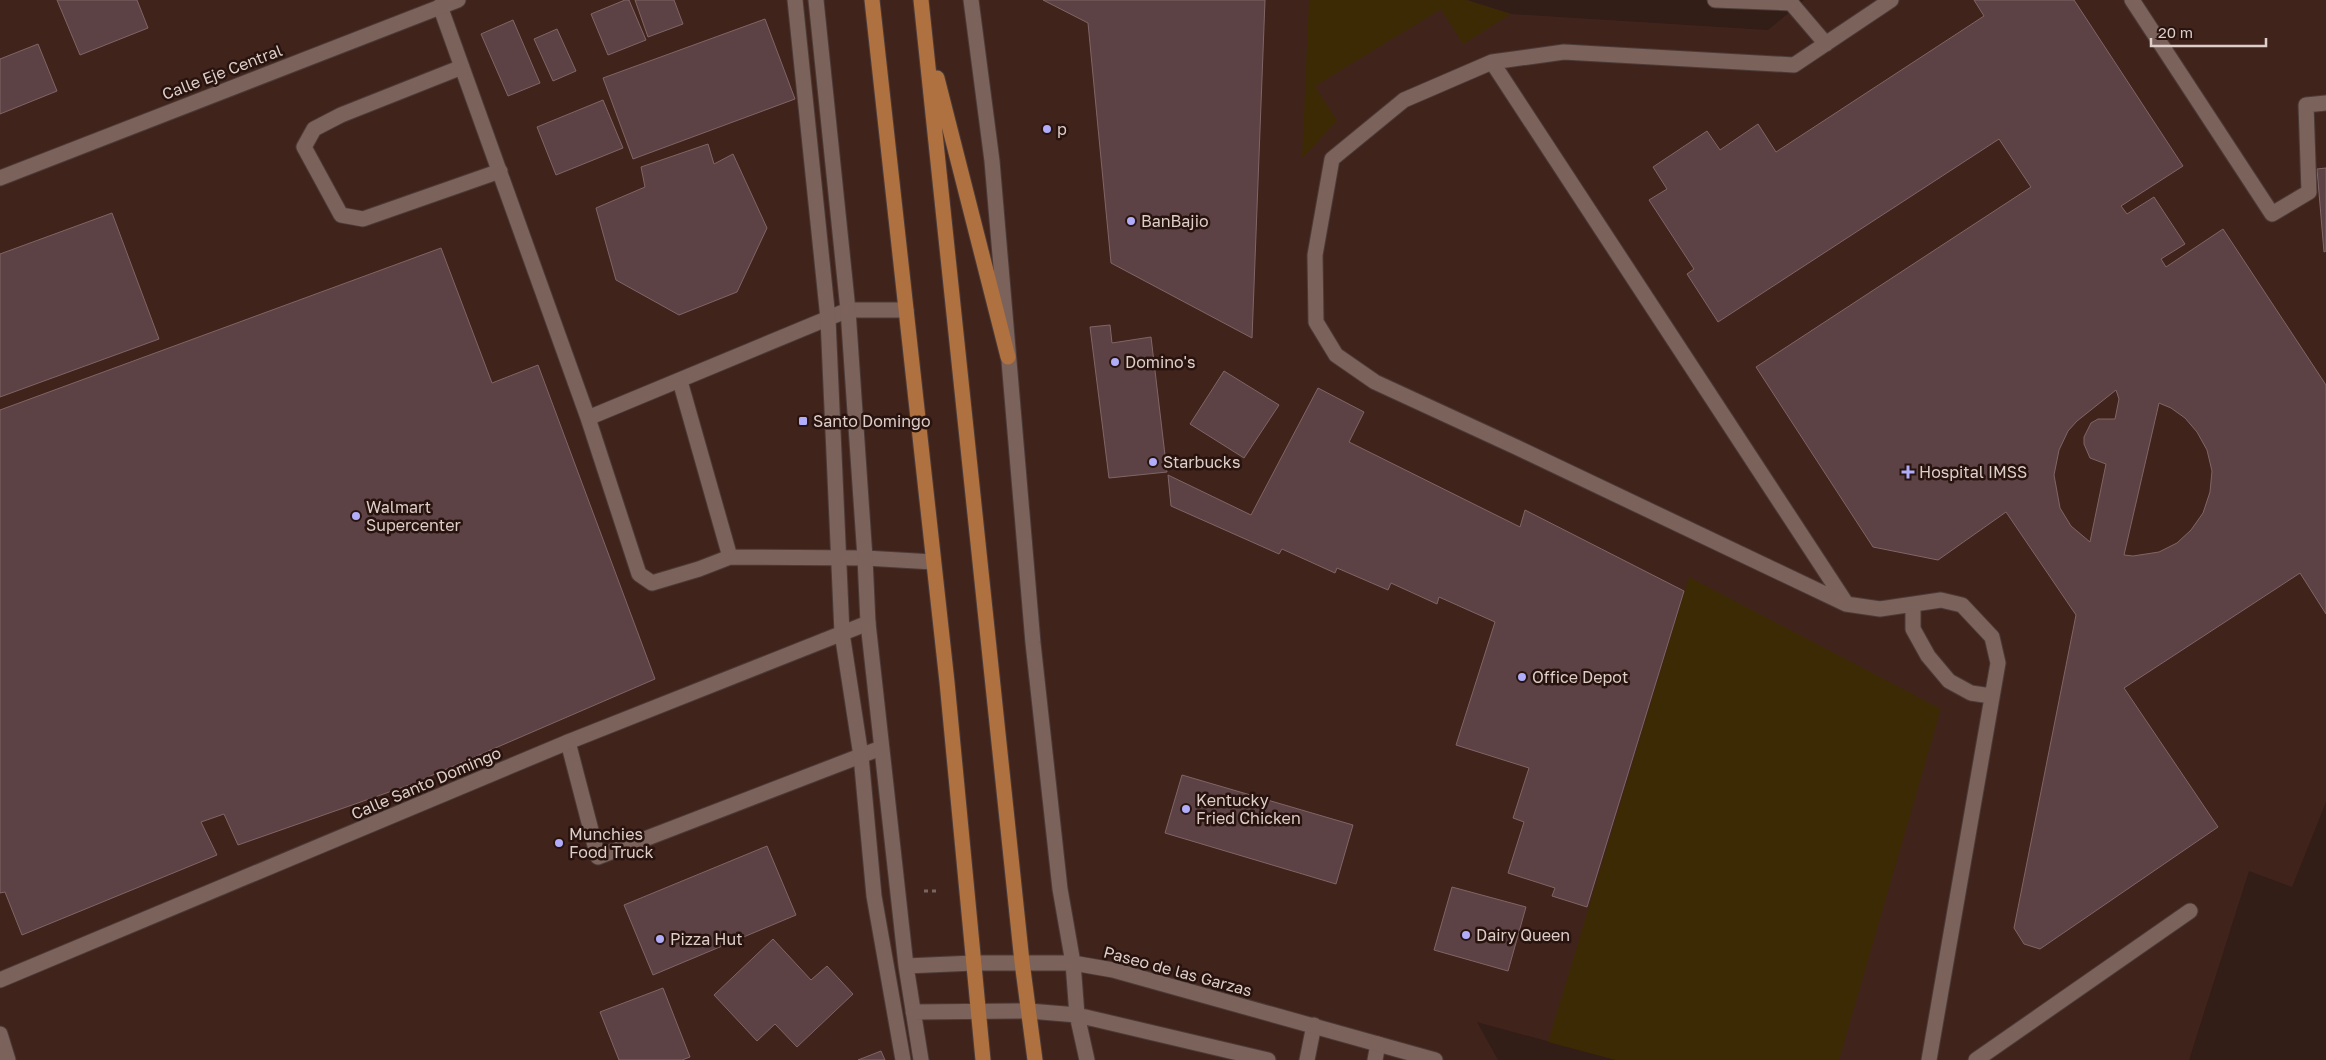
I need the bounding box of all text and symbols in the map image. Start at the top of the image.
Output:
scale bar [2151,15,2266,47]
text: 20 m [2158,23,2193,41]
street label: Calle Eje Central [159,40,285,104]
place label: p [1057,119,1067,139]
marker: p [1041,123,1053,135]
place label: BanBajio [1141,211,1209,231]
marker: BanBajio [1125,215,1137,227]
place label: Domino's [1125,352,1196,372]
marker: Domino's [1109,356,1121,368]
place label: Santo Domingo [813,411,931,431]
marker: Santo Domingo [797,415,809,427]
place label: Starbucks [1163,452,1240,472]
marker: Starbucks [1147,456,1159,468]
place label: Hospital IMSS [1919,462,2027,482]
marker: Hospital IMSS [1901,465,1915,479]
place label: Walmart Supercenter [366,497,461,535]
marker: Walmart Supercenter [350,510,362,522]
place label: Office Depot [1532,667,1628,687]
marker: Office Depot [1516,671,1528,683]
street label: Calle Santo Domingo [348,742,504,824]
place label: Kentucky Fried Chicken [1196,790,1301,828]
marker: Kentucky Fried Chicken [1180,803,1192,815]
place label: Munchies Food Truck [569,824,654,862]
marker: Munchies Food Truck [553,837,565,849]
place label: Dairy Queen [1476,925,1570,945]
place label: Pizza Hut [670,929,743,949]
marker: Dairy Queen [1460,929,1472,941]
marker: Pizza Hut [654,933,666,945]
street label: Paseo de las Garzas [1102,942,1254,1000]

